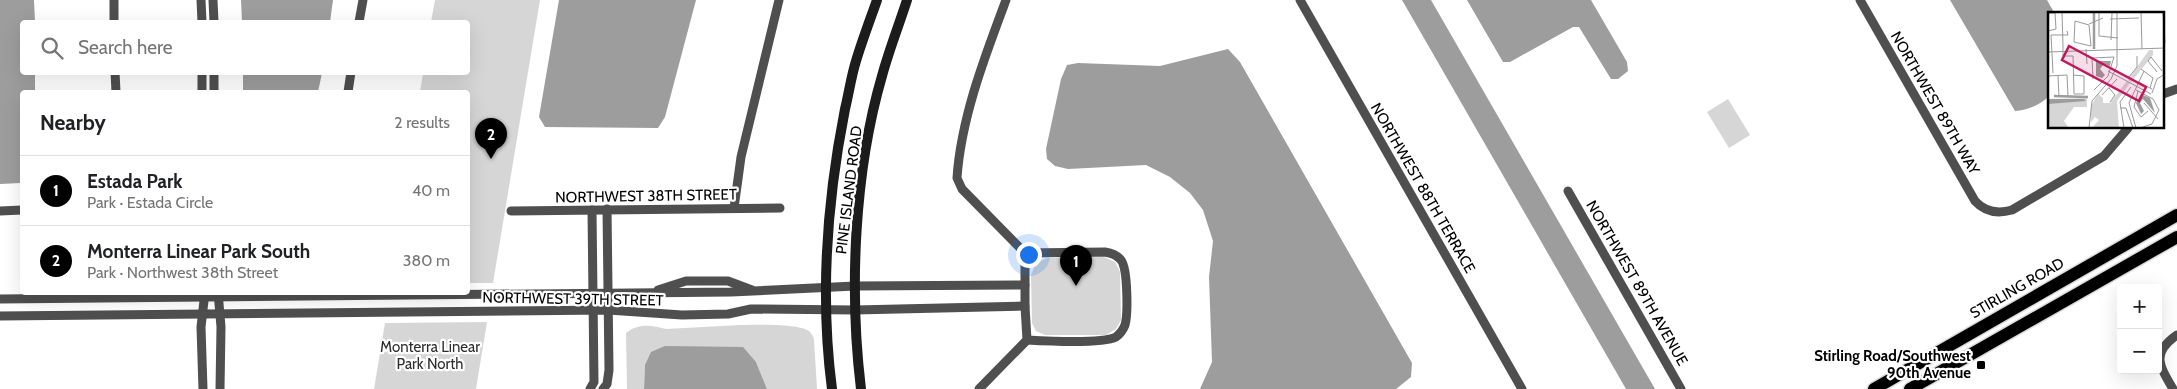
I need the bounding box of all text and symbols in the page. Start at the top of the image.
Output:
inset map [2048,12,2164,129]
search box [20,20,470,75]
street label: NORTHWEST 89TH WAY [1887,28,1984,178]
icon: search [38,34,66,62]
text: Search here [78,36,172,59]
street label: NORTHWEST 88TH TERRACE [1367,100,1479,276]
text: Nearby [40,110,106,135]
text: 2 results [394,113,450,132]
pin: 2 [475,118,507,159]
street label: PINE ISLAND ROAD [832,125,866,255]
text: Estada Park [87,170,182,193]
text: 1 [53,181,59,200]
text: 40 m [412,181,450,200]
street label: NORTHWEST 38TH STREET [555,185,737,207]
text: Park · Estada Circle [87,193,213,212]
street label: NORTHWEST 89TH AVENUE [1582,197,1692,369]
text: Monterra Linear Park South [87,240,310,263]
your location [1016,242,1042,268]
pin: 1 [1060,245,1092,286]
text: 2 [52,251,60,270]
text: 380 m [403,251,450,270]
street label: STIRLING ROAD [1967,254,2067,322]
text: Park · Northwest 38th Street [87,263,278,282]
map controls [2117,284,2162,374]
button: + [2117,284,2162,329]
street label: NORTHWEST 39TH STREET [482,288,664,310]
button: − [2117,329,2162,374]
park label: Monterra Linear Park North [380,338,480,373]
place label: Stirling Road/Southwest 90th Avenue [1814,347,1971,382]
marker: Stirling Road/Southwest 90th Avenue [1975,359,1987,371]

